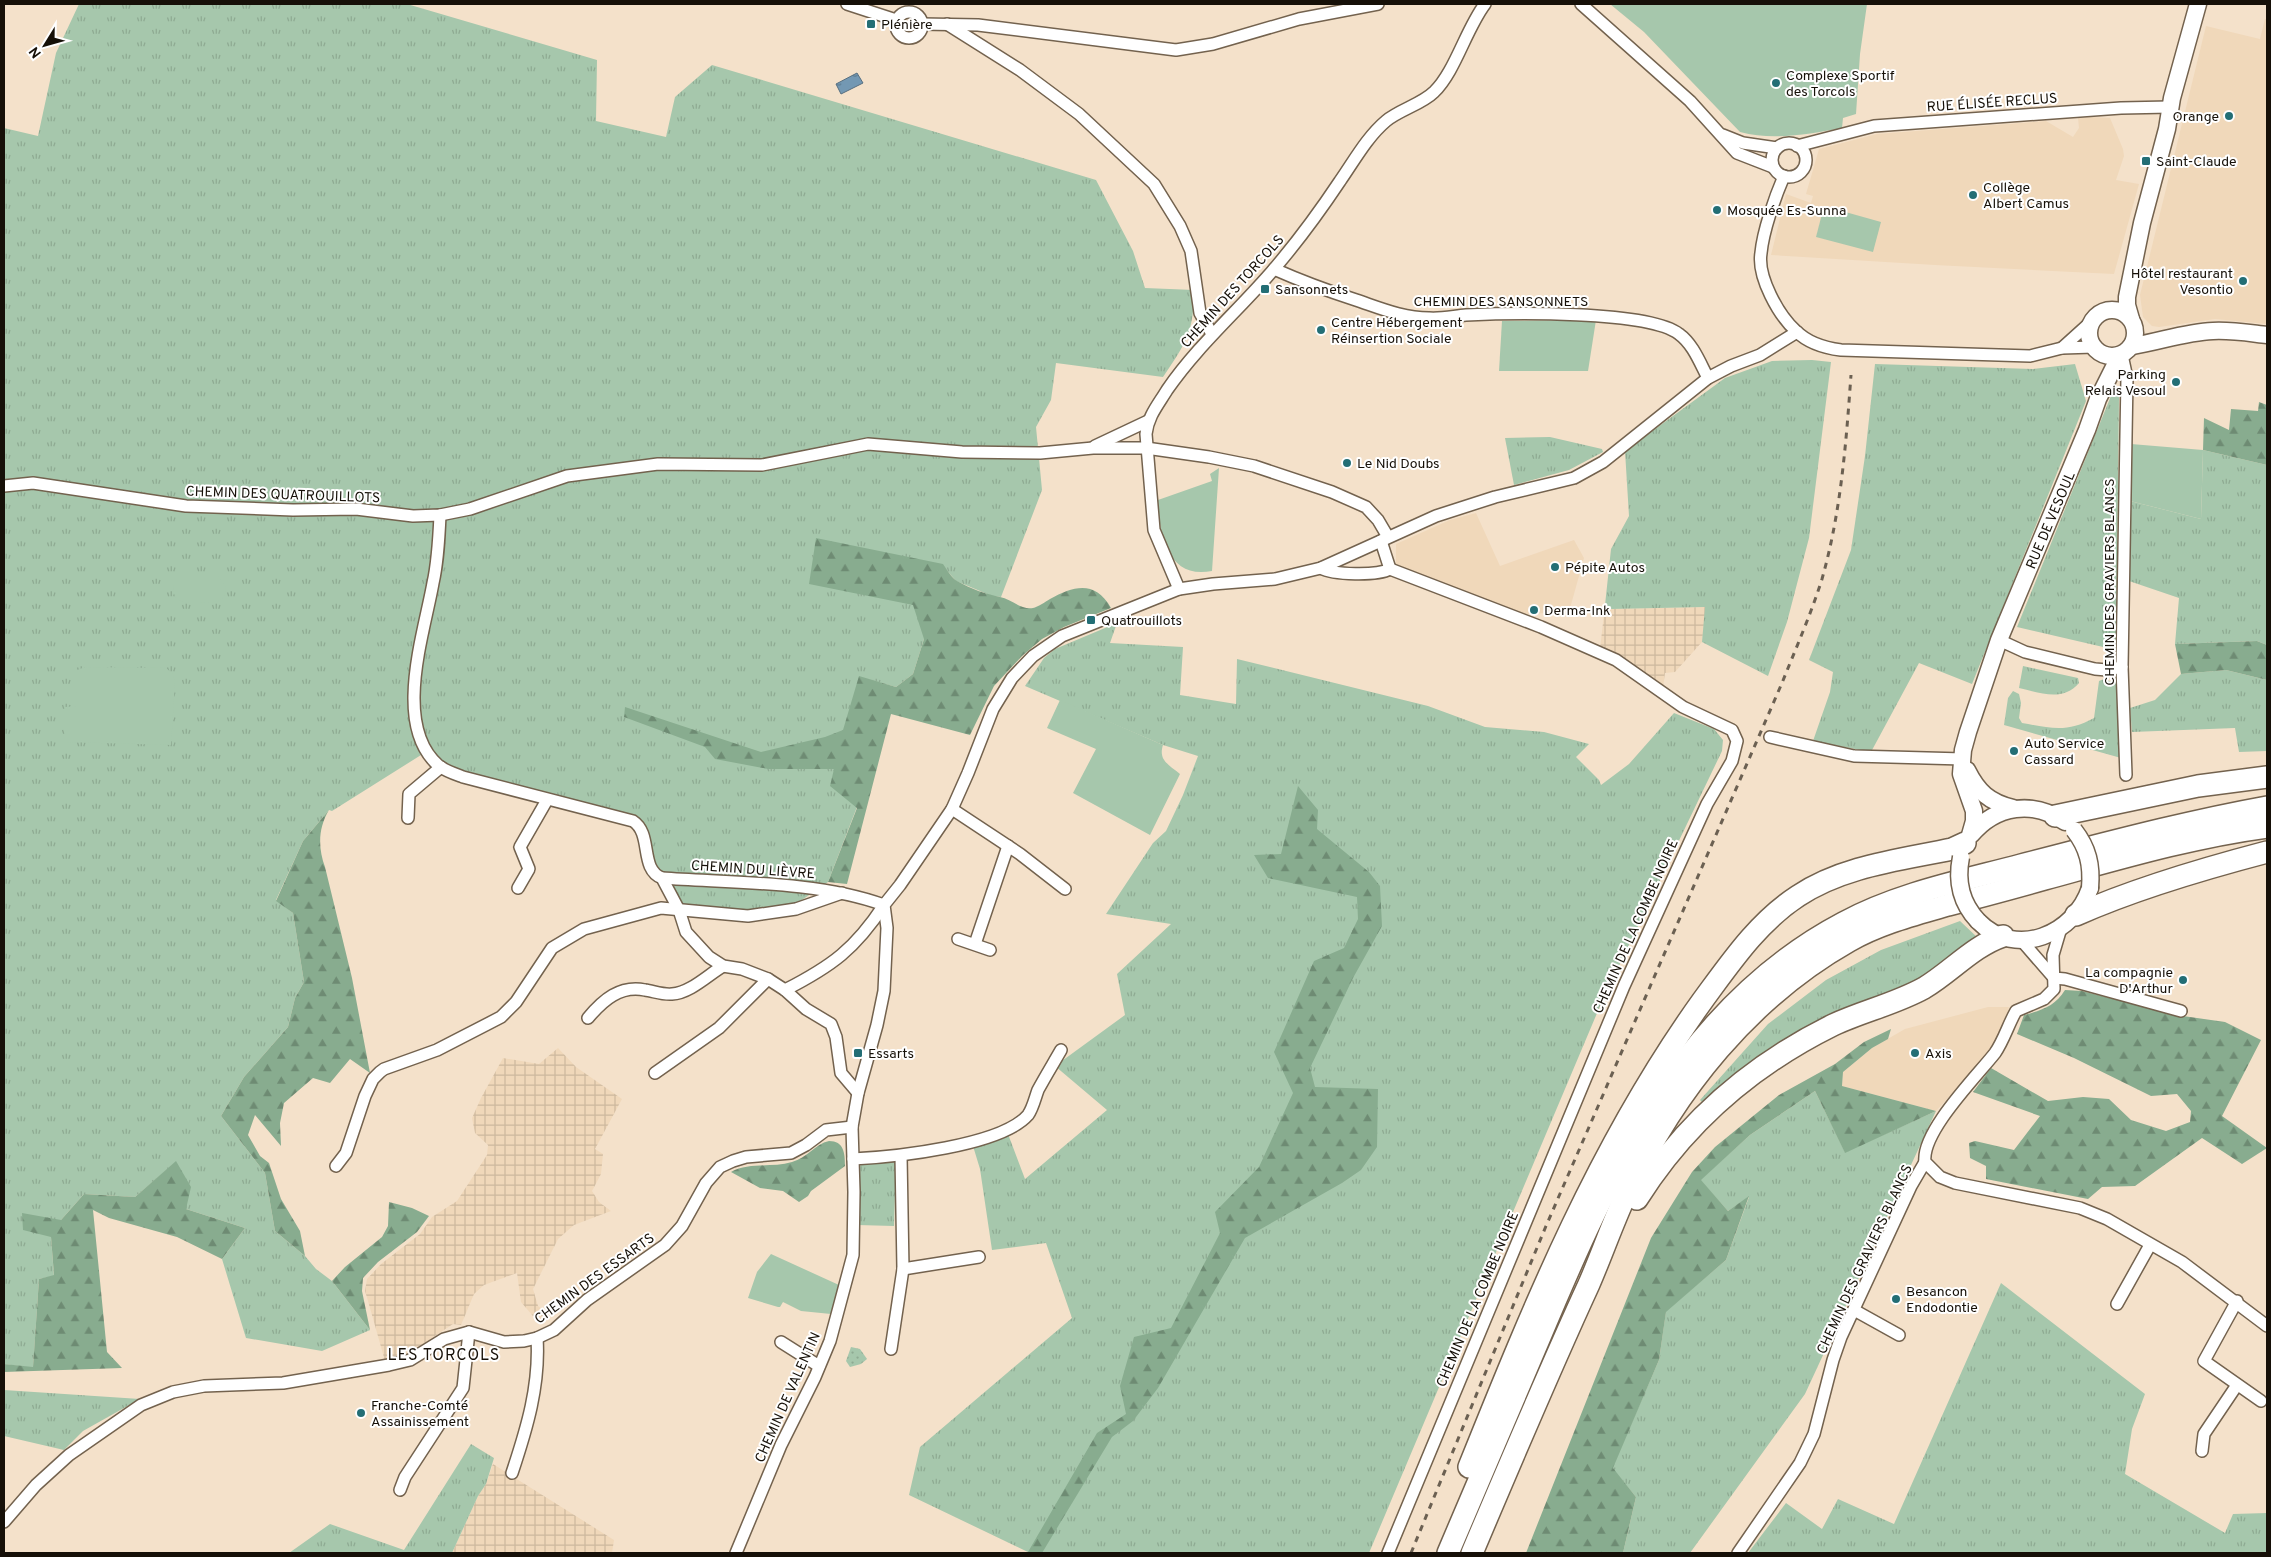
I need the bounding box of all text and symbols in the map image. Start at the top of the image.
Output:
place label: Plénière [881,17,933,34]
marker: Plénière [865,18,877,30]
north arrow [20,20,70,70]
text: N [26,43,46,61]
place label: Complexe Sportif des Torcols [1786,68,1895,101]
marker: Complexe Sportif des Torcols [1770,77,1782,89]
street label: RUE ÉLISÉE RECLUS [1926,89,2058,117]
place label: Orange [2173,109,2219,126]
marker: Orange [2223,110,2235,122]
place label: Saint-Claude [2156,154,2237,171]
marker: Saint-Claude [2140,155,2152,167]
place label: Collège Albert Camus [1983,180,2069,213]
marker: Collège Albert Camus [1967,189,1979,201]
place label: Mosquée Es-Sunna [1727,203,1846,220]
marker: Mosquée Es-Sunna [1711,204,1723,216]
street label: CHEMIN DES TORCOLS [1178,232,1288,352]
place label: Hôtel restaurant Vesontio [2131,266,2233,299]
marker: Hôtel restaurant Vesontio [2237,275,2249,287]
place label: Sansonnets [1275,282,1348,299]
marker: Sansonnets [1259,283,1271,295]
street label: CHEMIN DES SANSONNETS [1414,294,1588,311]
place label: Centre Hébergement Réinsertion Sociale [1331,315,1463,348]
marker: Centre Hébergement Réinsertion Sociale [1315,324,1327,336]
place label: Parking Relais Vesoul [2085,367,2166,400]
marker: Parking Relais Vesoul [2170,376,2182,388]
place label: Le Nid Doubs [1357,456,1440,473]
marker: Le Nid Doubs [1341,457,1353,469]
street label: RUE DE VESOUL [2023,469,2080,572]
street label: CHEMIN DES GRAVIERS BLANCS [2102,478,2119,686]
street label: CHEMIN DES QUATROUILLOTS [185,484,381,507]
place label: Pépite Autos [1565,560,1645,577]
marker: Pépite Autos [1549,561,1561,573]
place label: Derma-Ink [1544,603,1610,620]
marker: Derma-Ink [1528,604,1540,616]
place label: Quatrouillots [1101,613,1182,630]
marker: Quatrouillots [1085,614,1097,626]
place label: Auto Service Cassard [2024,736,2104,769]
marker: Auto Service Cassard [2008,745,2020,757]
street label: CHEMIN DE LA COMBE NOIRE [1590,837,1683,1017]
street label: CHEMIN DU LIÈVRE [690,857,816,883]
place label: La compagnie D'Arthur [2085,965,2174,998]
marker: La compagnie D'Arthur [2177,974,2189,986]
place label: Essarts [868,1046,914,1063]
place label: Axis [1925,1046,1952,1063]
marker: Essarts [852,1047,864,1059]
marker: Axis [1909,1047,1921,1059]
street label: CHEMIN DES GRAVIERS BLANCS [1814,1162,1917,1357]
street label: CHEMIN DE LA COMBE NOIRE [1434,1209,1523,1390]
street label: CHEMIN DES ESSARTS [532,1230,658,1328]
place label: Besancon Endodontie [1906,1284,1978,1317]
marker: Besancon Endodontie [1890,1293,1902,1305]
street label: CHEMIN DE VALENTIN [752,1330,825,1465]
district label: LES TORCOLS [388,1346,500,1366]
place label: Franche-Comté Assainissement [371,1398,469,1431]
marker: Franche-Comté Assainissement [355,1407,367,1419]

